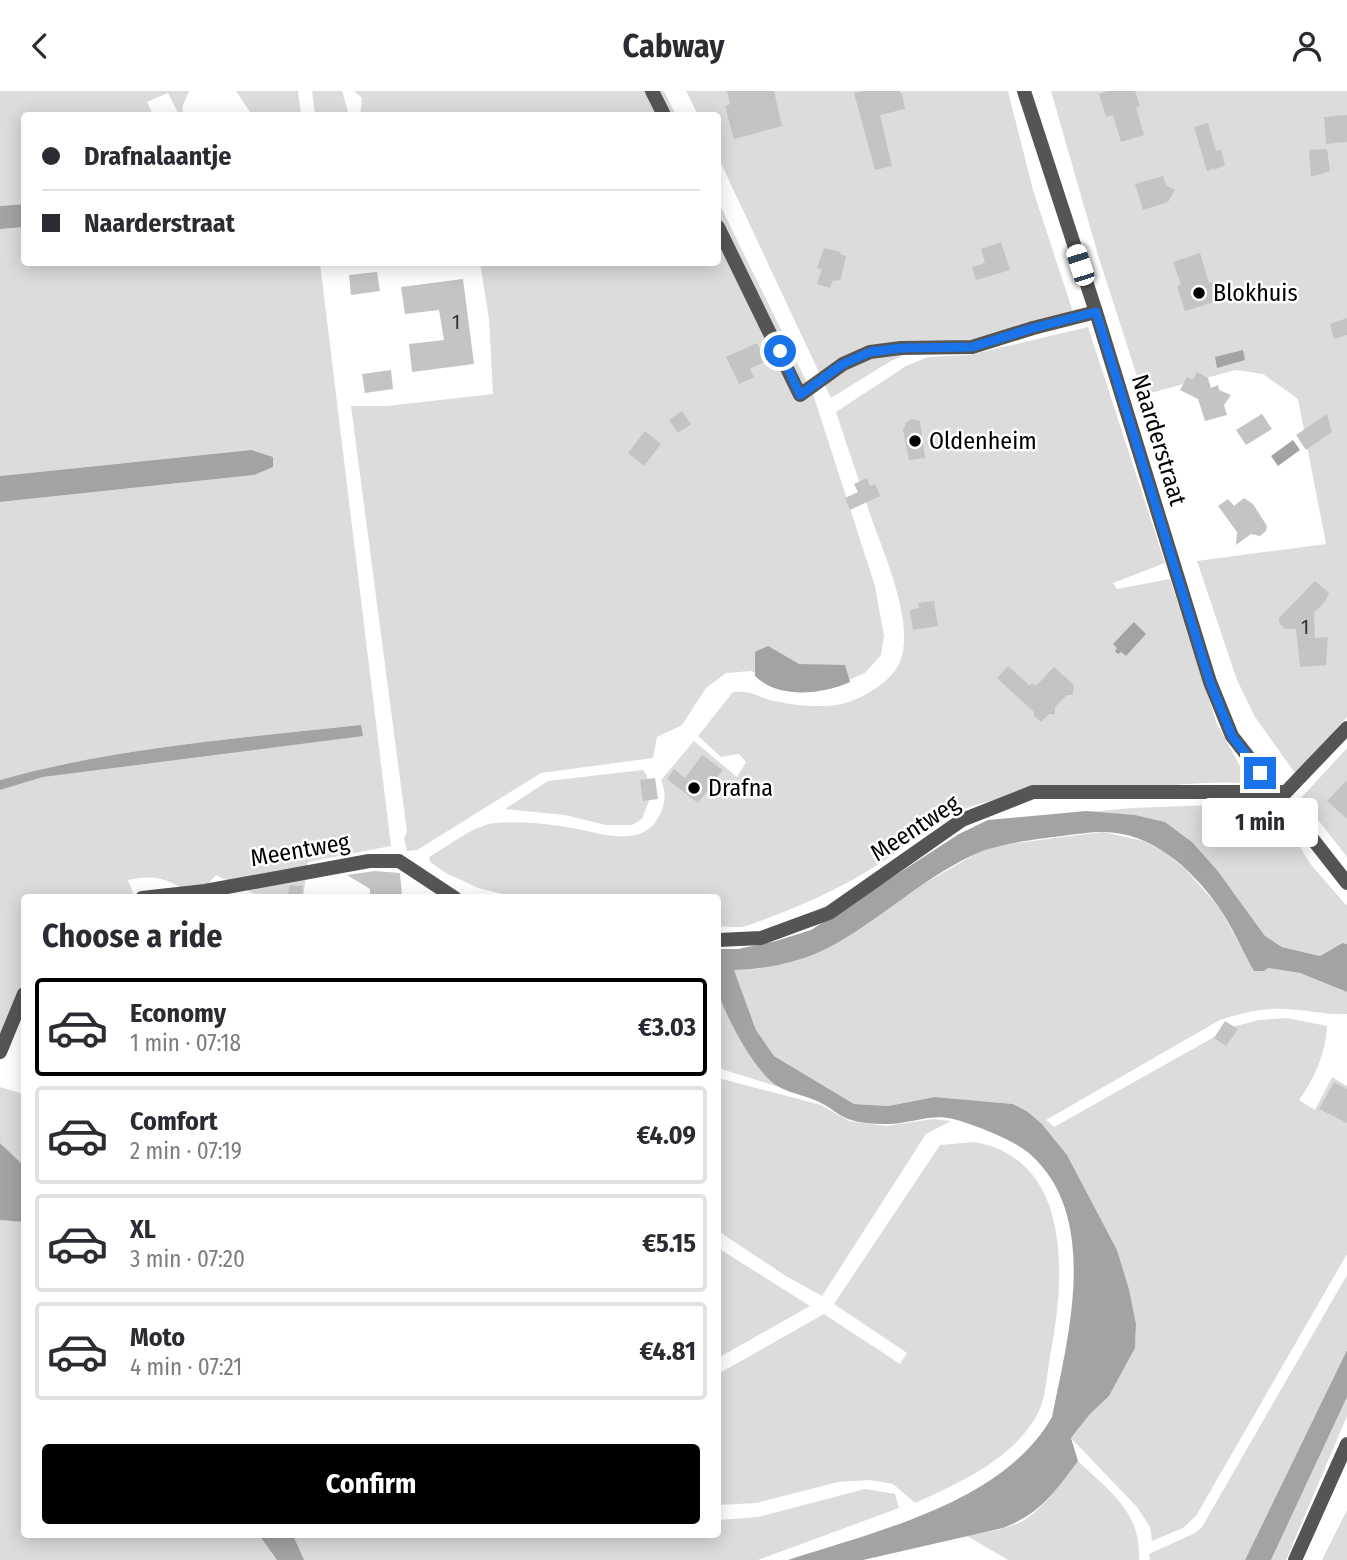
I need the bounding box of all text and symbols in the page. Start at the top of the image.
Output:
icon: back [21,27,59,65]
text: Cabway [623,27,724,65]
icon: person [1288,27,1326,65]
text: Drafnalaantje [84,141,231,172]
text: Naarderstraat [84,208,235,239]
car [1064,242,1097,288]
place label: Blokhuis [1213,279,1298,307]
marker: Blokhuis [1191,285,1207,301]
house number: 1 [452,309,460,335]
route start [764,335,796,367]
street label: Naarderstraat [1126,371,1192,509]
place label: Oldenheim [929,427,1037,455]
marker: Oldenheim [907,433,923,449]
house number: 1 [1301,614,1309,640]
route end [1244,757,1276,789]
place label: Drafna [708,774,773,802]
marker: Drafna [686,780,702,796]
street label: Meentweg [865,789,965,867]
callout: 1 min [1202,797,1318,847]
text: 1 min [1235,808,1285,836]
street label: Meentweg [248,827,352,872]
text: Choose a ride [42,917,223,955]
icon: car [46,996,109,1059]
text: Economy [130,998,226,1029]
text: €3.03 [638,1012,696,1043]
text: 1 min · 07:18 [130,1029,241,1057]
icon: car [46,1104,109,1167]
text: Comfort [130,1106,218,1137]
text: €4.09 [637,1120,696,1151]
text: 2 min · 07:19 [130,1137,242,1165]
icon: car [46,1212,109,1275]
text: XL [130,1214,156,1245]
text: €5.15 [642,1228,696,1259]
text: 3 min · 07:20 [130,1245,245,1273]
icon: car [46,1320,109,1383]
text: Moto [130,1322,185,1353]
text: €4.81 [639,1336,696,1367]
text: 4 min · 07:21 [130,1353,242,1381]
button: Confirm [42,1444,700,1524]

